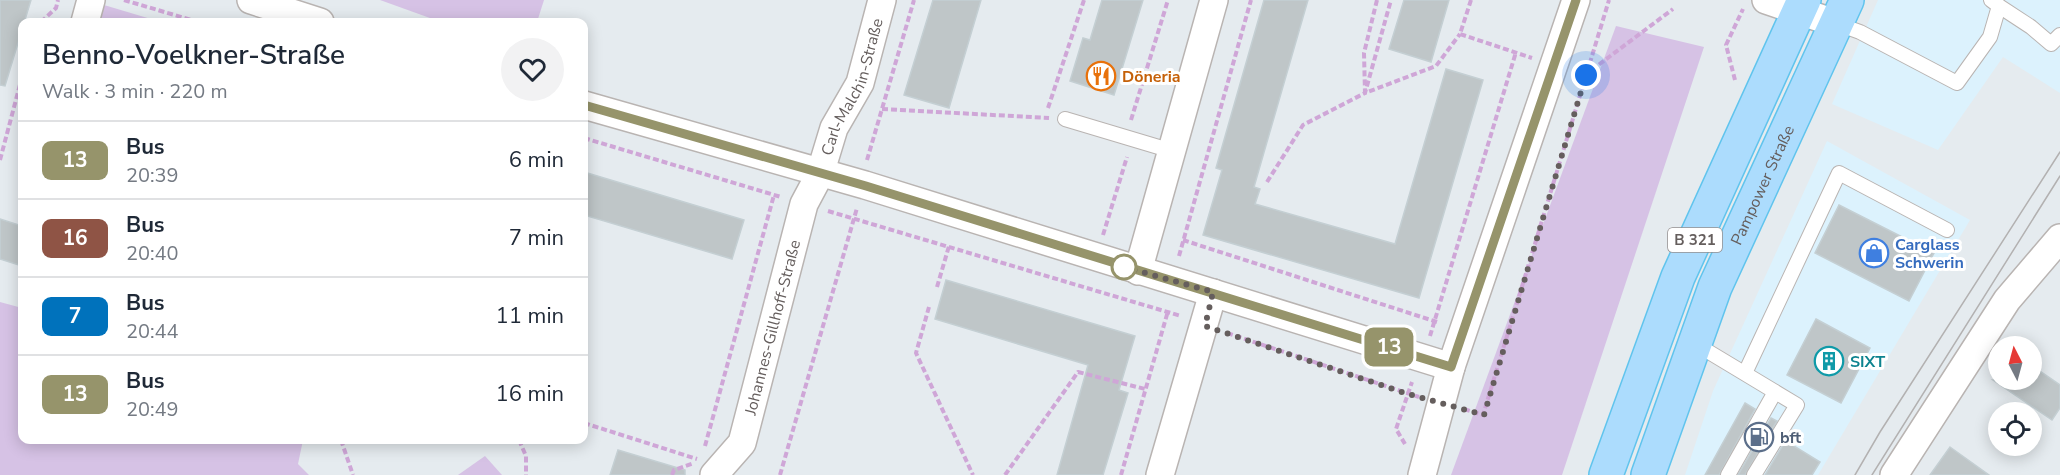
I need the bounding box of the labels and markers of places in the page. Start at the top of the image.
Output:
restaurant icon: Döneria [1085,60,1117,92]
place label: Döneria [1122,66,1181,88]
place label: Carglass Schwerin [1895,234,1964,274]
shop icon: Carglass Schwerin [1858,237,1890,269]
unlabelled marker [1111,254,1137,280]
building icon: SIXT [1813,345,1845,377]
place label: SIXT [1850,351,1885,373]
fuel station icon: bft [1743,421,1775,453]
place label: bft [1780,427,1802,449]

